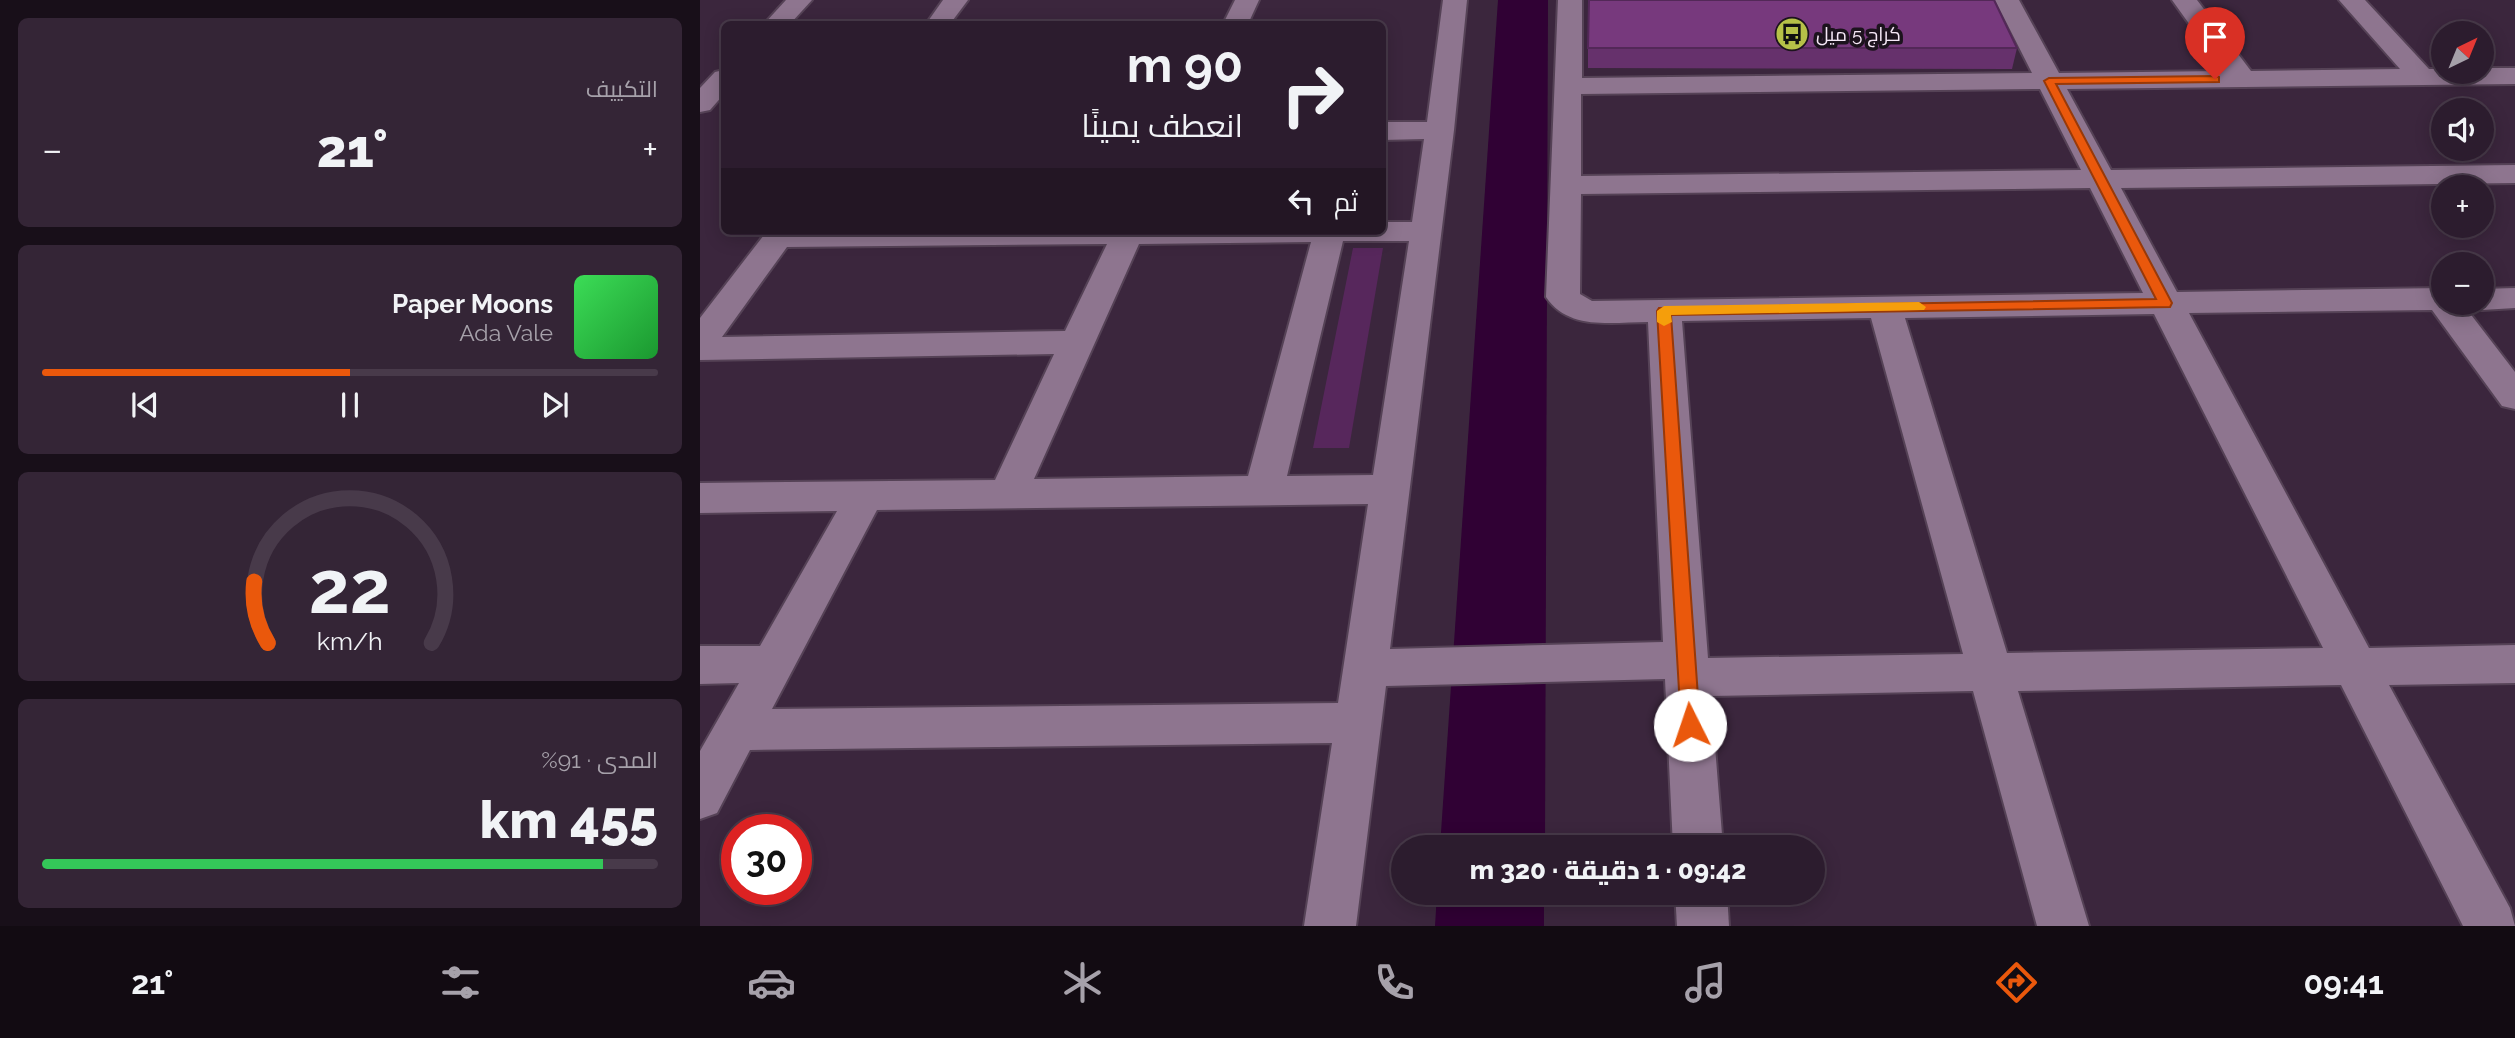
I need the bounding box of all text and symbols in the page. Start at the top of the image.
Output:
pin [2185,7,2245,79]
bus stop icon: كراج 5 ميل [1773,15,1811,53]
icon: arrive [2196,18,2234,56]
north arrow [2431,21,2494,84]
map controls [2431,21,2494,315]
place label: كراج 5 ميل [1816,23,1901,48]
text: 90 m [1127,36,1243,93]
icon: right [1267,49,1358,140]
text: التكييف [586,75,658,102]
button: sound [2431,98,2494,161]
text: انعطف يمينًا [1081,107,1243,144]
text: 21° [317,118,388,179]
text: − [42,127,62,172]
text: + [642,127,658,172]
button: + [2431,175,2494,238]
icon: left [1282,182,1320,220]
text: ثم [1334,187,1358,217]
button: − [2431,252,2494,315]
text: Paper Moons [392,289,553,319]
text: Ada Vale [459,319,553,346]
icon: previous [126,386,164,424]
icon: pause [331,386,369,424]
icon: next [536,386,574,424]
text: 22 [309,545,391,630]
text: km/h [317,625,383,655]
position arrow [1653,688,1727,762]
text: المدى · 91% [541,746,658,773]
text: 455 km [480,789,658,850]
speed limit sign: 30 [721,814,812,905]
text: 09:42 · 1 دقيقة · 320 m [1470,855,1746,885]
icon: filters [436,958,485,1007]
icon: car [747,958,796,1007]
icon: climate [1058,958,1107,1007]
icon: phone [1370,958,1419,1007]
icon: music [1681,958,1730,1007]
icon: directions [1992,958,2041,1007]
text: 21° [131,964,173,1001]
text: 09:41 [2303,964,2384,1001]

